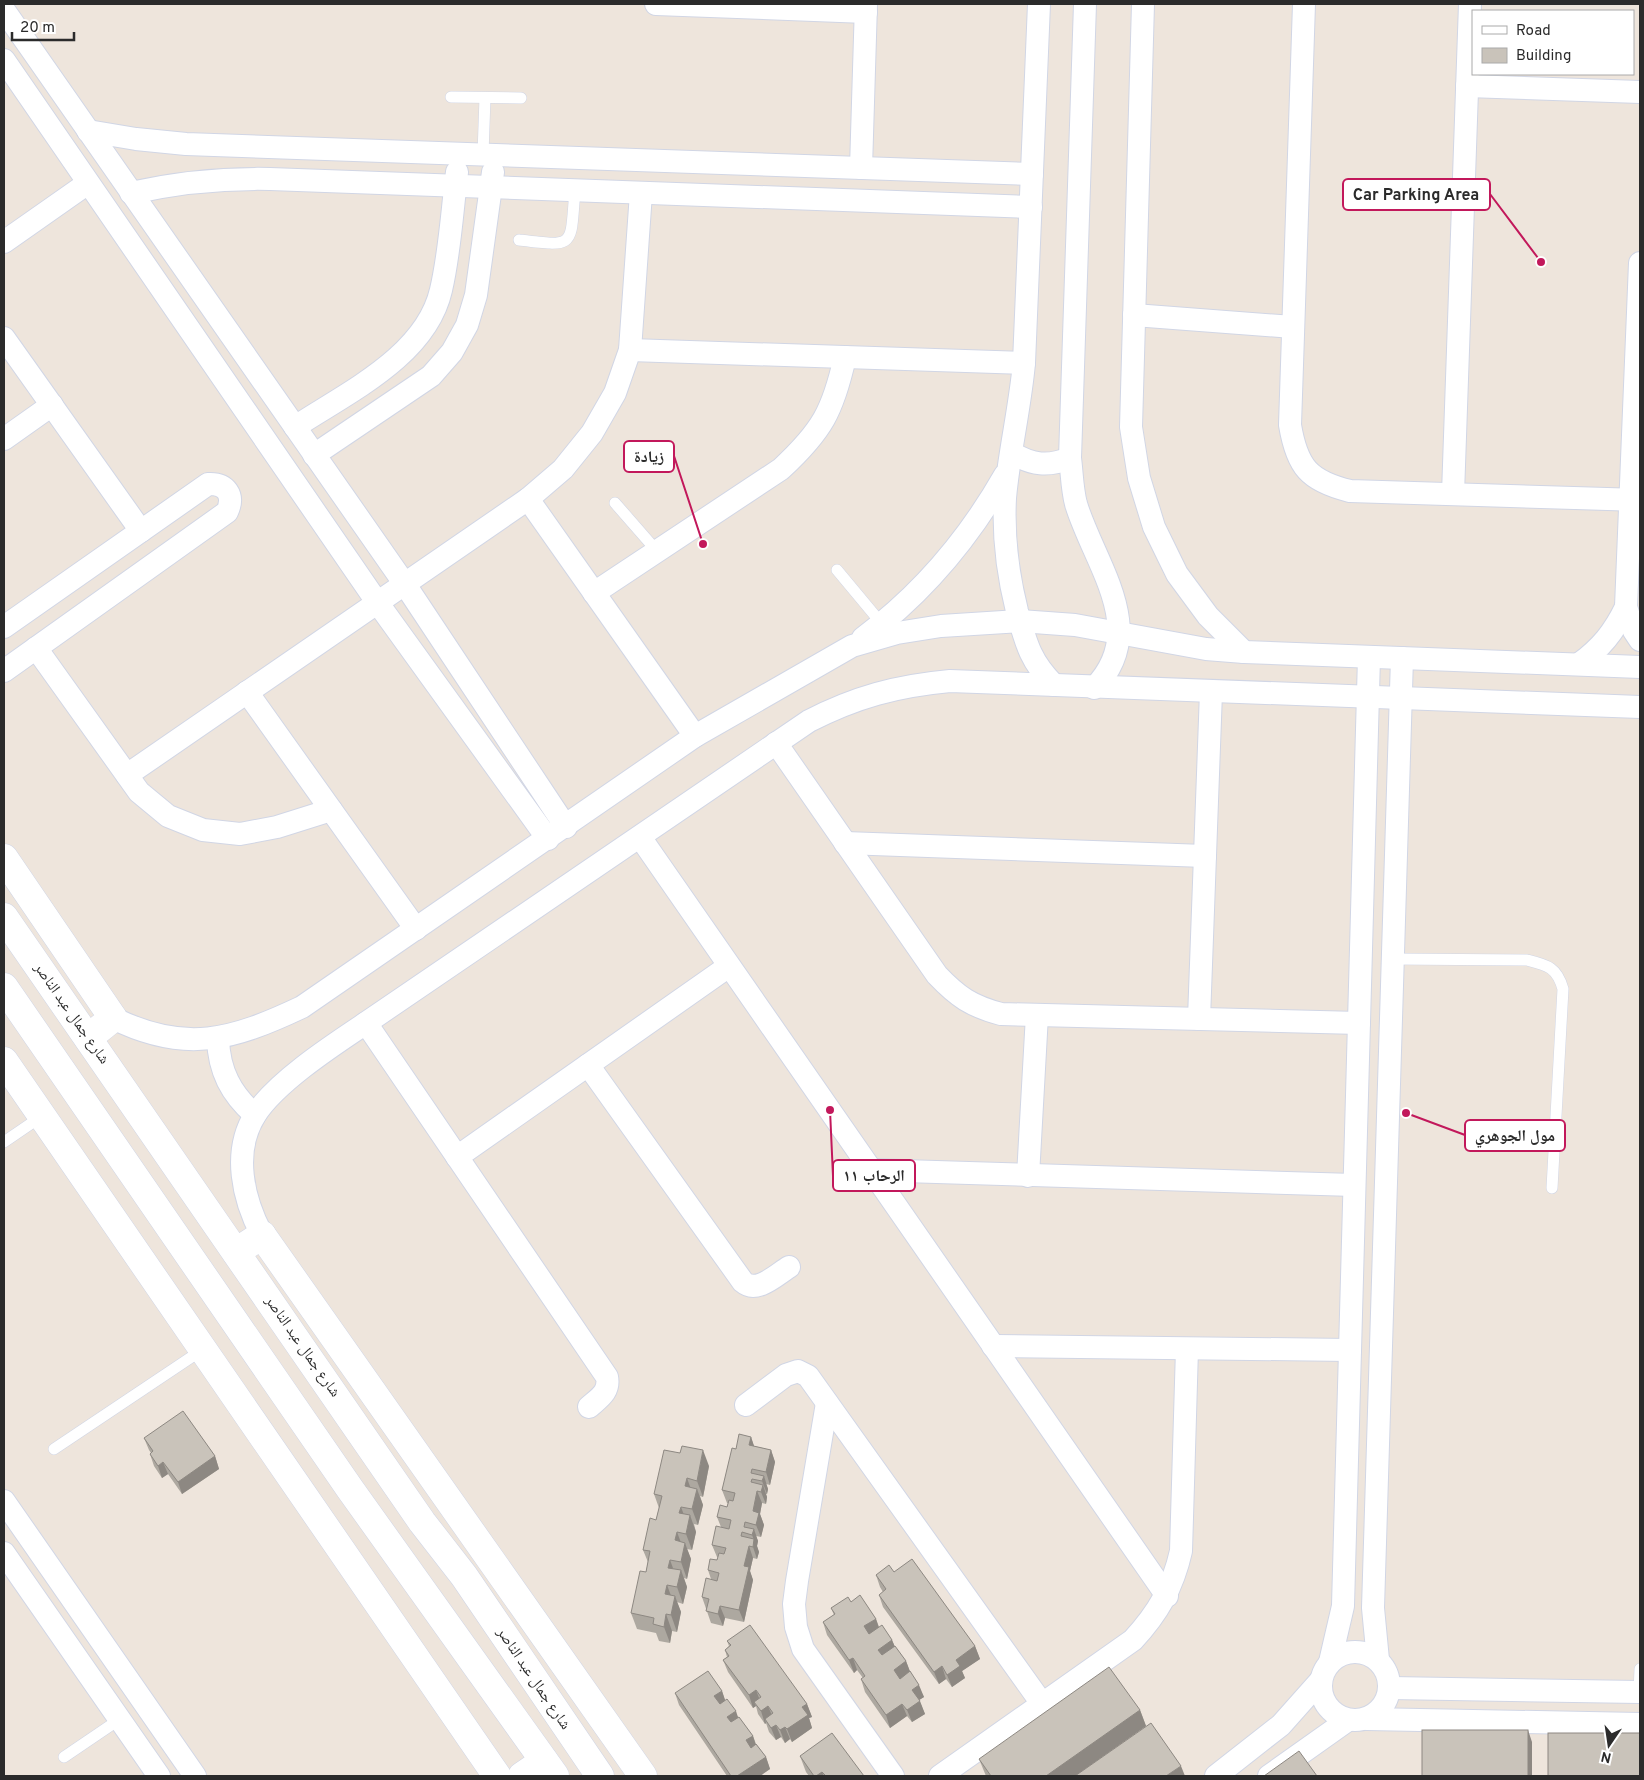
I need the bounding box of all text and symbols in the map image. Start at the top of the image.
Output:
scale bar [12,10,75,42]
legend [1472,10,1634,75]
text: 20 m [20,19,55,38]
text: Road [1516,22,1551,41]
text: Building [1516,47,1571,66]
callout: Car Parking Area [1343,179,1490,210]
text: Car Parking Area [1353,186,1479,206]
callout: زيادة [624,441,674,472]
text: زيادة [634,448,664,468]
street label: شارع جمال عبد الناصر [28,959,113,1068]
callout: مول الجوهري [1465,1120,1565,1151]
text: مول الجوهري [1475,1127,1555,1148]
callout: الرحاب ١١ [833,1160,915,1191]
text: الرحاب ١١ [843,1167,905,1187]
street label: شارع جمال عبد الناصر [259,1292,344,1401]
street label: شارع جمال عبد الناصر [491,1623,574,1734]
north arrow [1584,1720,1634,1770]
text: N [1600,1747,1613,1766]

